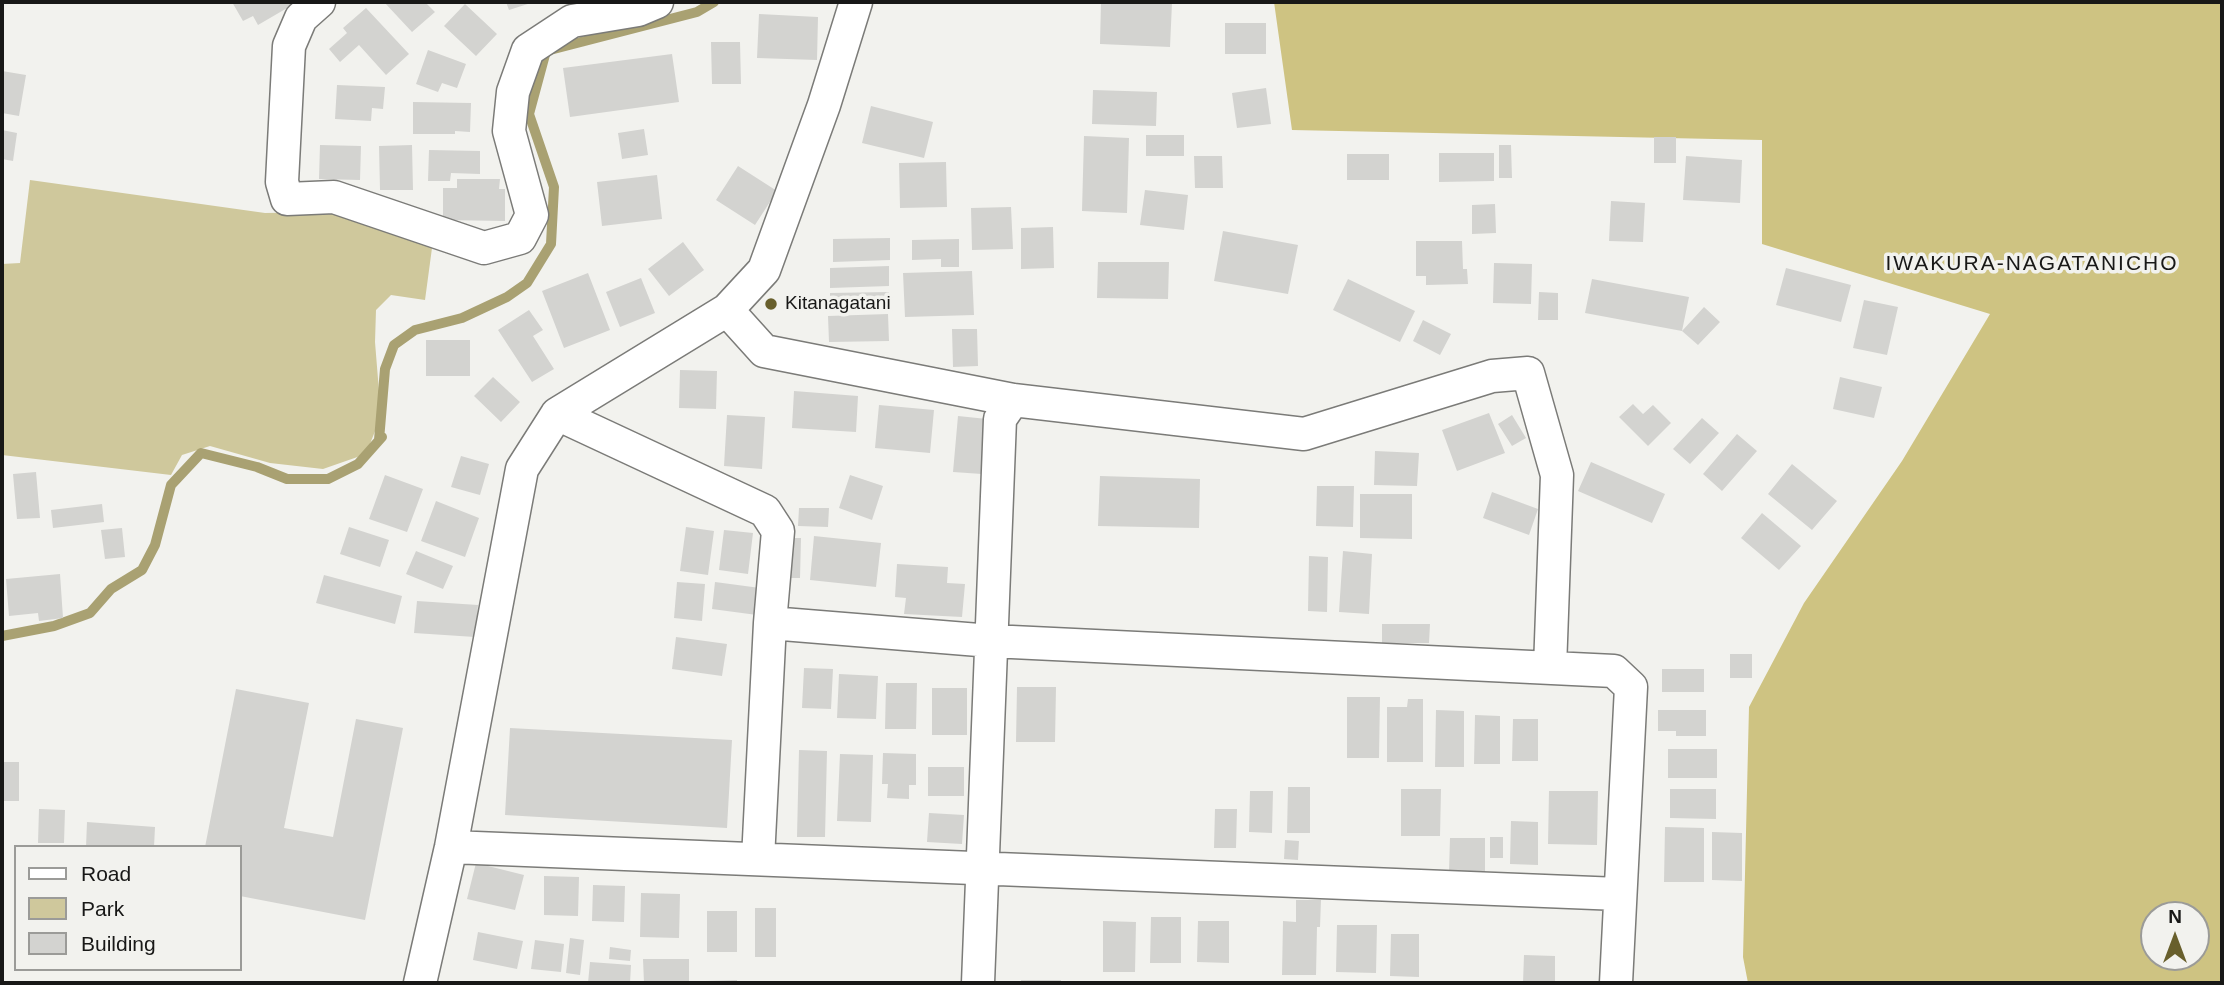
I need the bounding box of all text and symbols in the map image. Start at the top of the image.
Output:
district label: IWAKURA-NAGATANICHO [1888,251,2176,277]
place label: Kitanagatani [785,293,891,315]
marker: Kitanagatani [763,296,779,312]
legend [14,845,242,971]
text: Road [81,862,131,885]
text: Park [81,897,124,920]
north arrow [2140,901,2210,971]
text: N [2168,906,2182,927]
text: Building [81,932,156,955]

